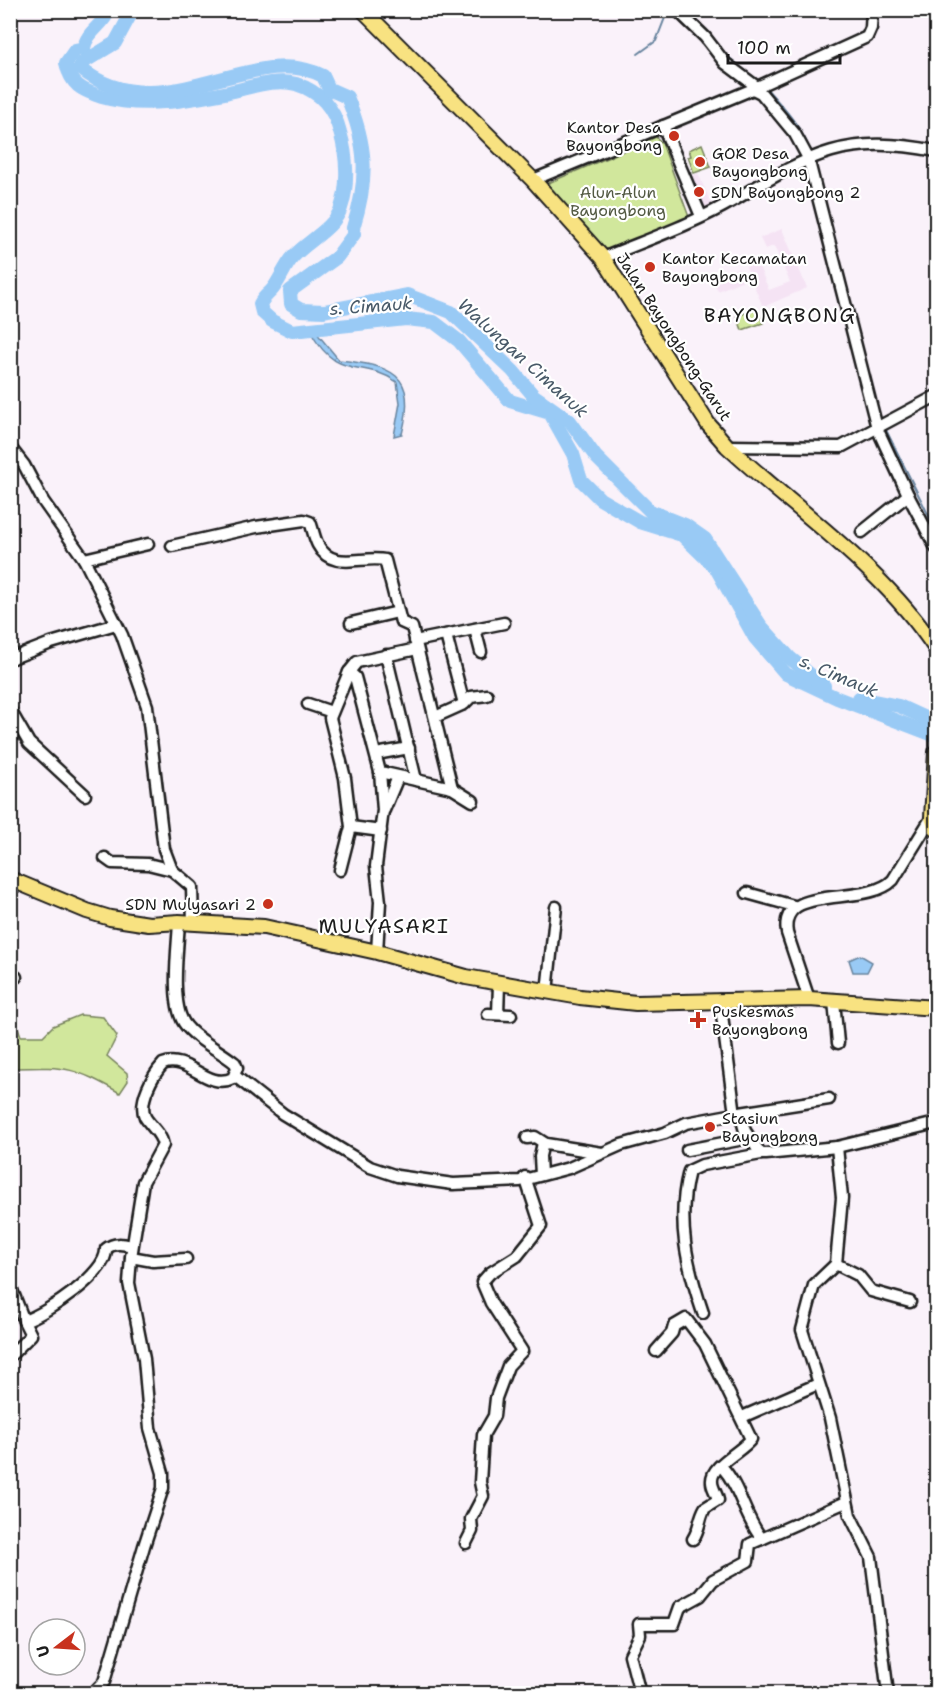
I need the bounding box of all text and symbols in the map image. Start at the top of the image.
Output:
scale bar [728,27,840,65]
text: 100 m [737,36,791,60]
place label: Kantor Desa Bayongbong [566,117,662,156]
marker: Kantor Desa Bayongbong [667,129,681,143]
place label: GOR Desa Bayongbong [712,143,808,182]
marker: GOR Desa Bayongbong [693,155,707,169]
park label: Alun-Alun Bayongbong [570,182,666,221]
place label: SDN Bayongbong 2 [711,182,860,203]
marker: SDN Bayongbong 2 [692,185,706,199]
place label: Kantor Kecamatan Bayongbong [662,248,807,287]
street label: Jalan Bayongbong-Garut [612,249,736,425]
marker: Kantor Kecamatan Bayongbong [643,260,657,274]
water label: s. Cimauk [329,291,414,321]
water label: Walungan Cimanuk [452,293,594,424]
district label: BAYONGBONG [704,302,856,328]
water label: s. Cimauk [796,649,883,704]
place label: SDN Mulyasari 2 [125,894,256,915]
marker: SDN Mulyasari 2 [261,897,275,911]
district label: MULYASARI [318,913,450,939]
place label: Puskesmas Bayongbong [712,1001,808,1040]
marker: Puskesmas Bayongbong [689,1011,707,1029]
place label: Stasiun Bayongbong [722,1108,818,1147]
marker: Stasiun Bayongbong [703,1120,717,1134]
north arrow [27,1617,87,1677]
text: U [31,1643,55,1660]

